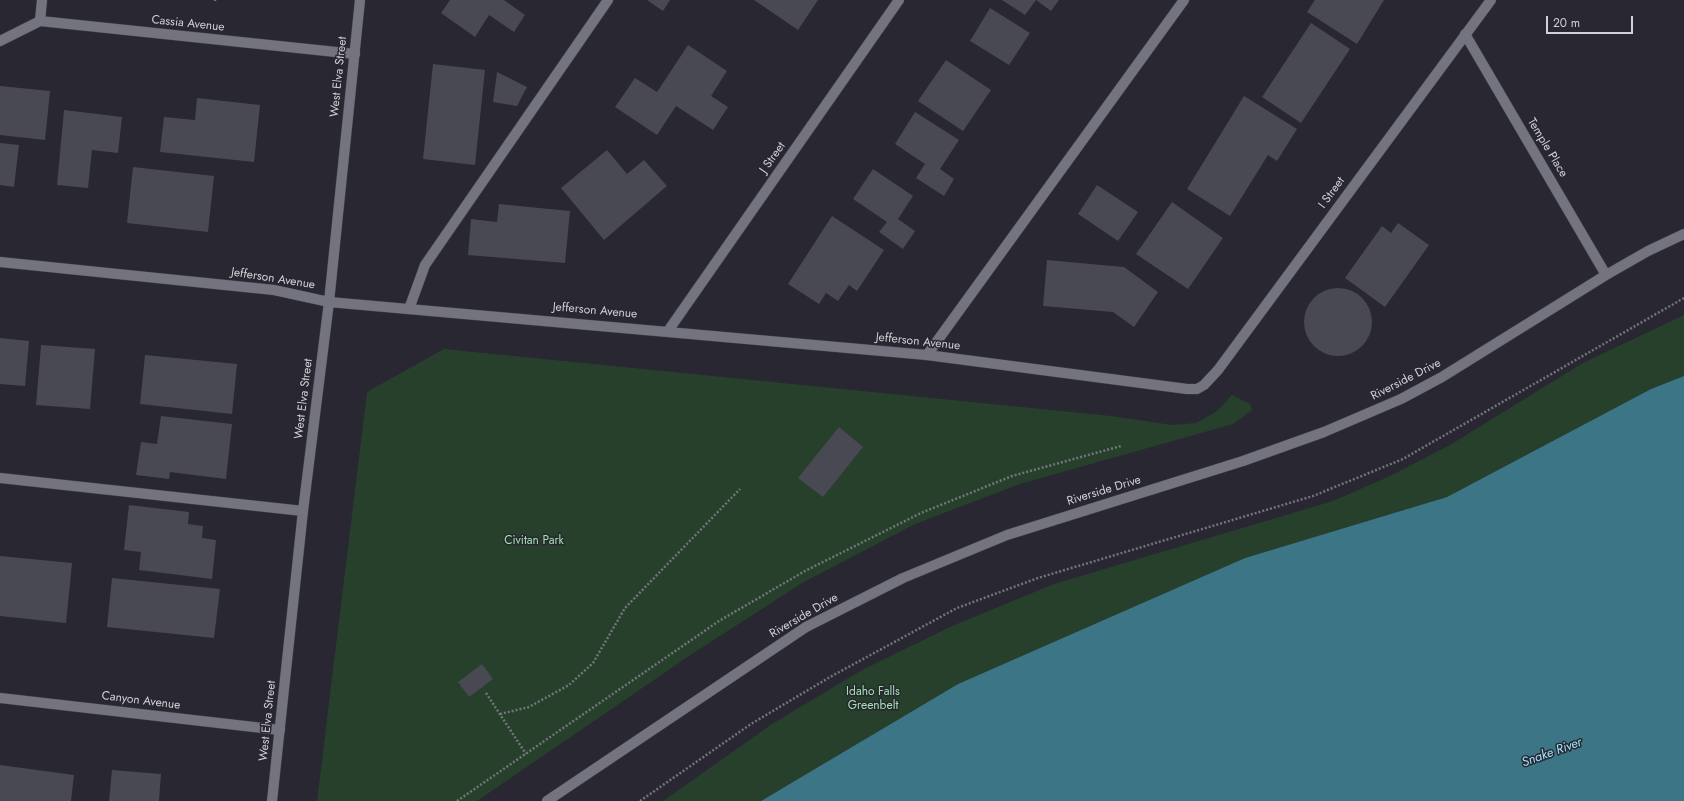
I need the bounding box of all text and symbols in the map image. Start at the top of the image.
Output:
scale bar [1548,8,1635,34]
street label: Cassia Avenue [151,13,225,35]
text: 20 m [1553,14,1580,32]
street label: West Elva Street [328,36,350,118]
street label: Temple Place [1524,116,1570,180]
street label: J Street [757,139,789,177]
street label: I Street [1316,175,1348,211]
street label: Jefferson Avenue [230,265,316,293]
street label: Jefferson Avenue [552,300,638,322]
street label: Jefferson Avenue [875,330,961,354]
street label: Riverside Drive [1369,356,1443,404]
street label: West Elva Street [292,358,316,440]
street label: Riverside Drive [1065,473,1143,509]
park label: Civitan Park [504,534,564,548]
street label: Riverside Drive [767,591,841,641]
street label: West Elva Street [257,680,279,762]
park label: Idaho Falls Greenbelt [846,685,900,713]
street label: Canyon Avenue [101,689,181,713]
water label: Snake River [1520,735,1584,771]

